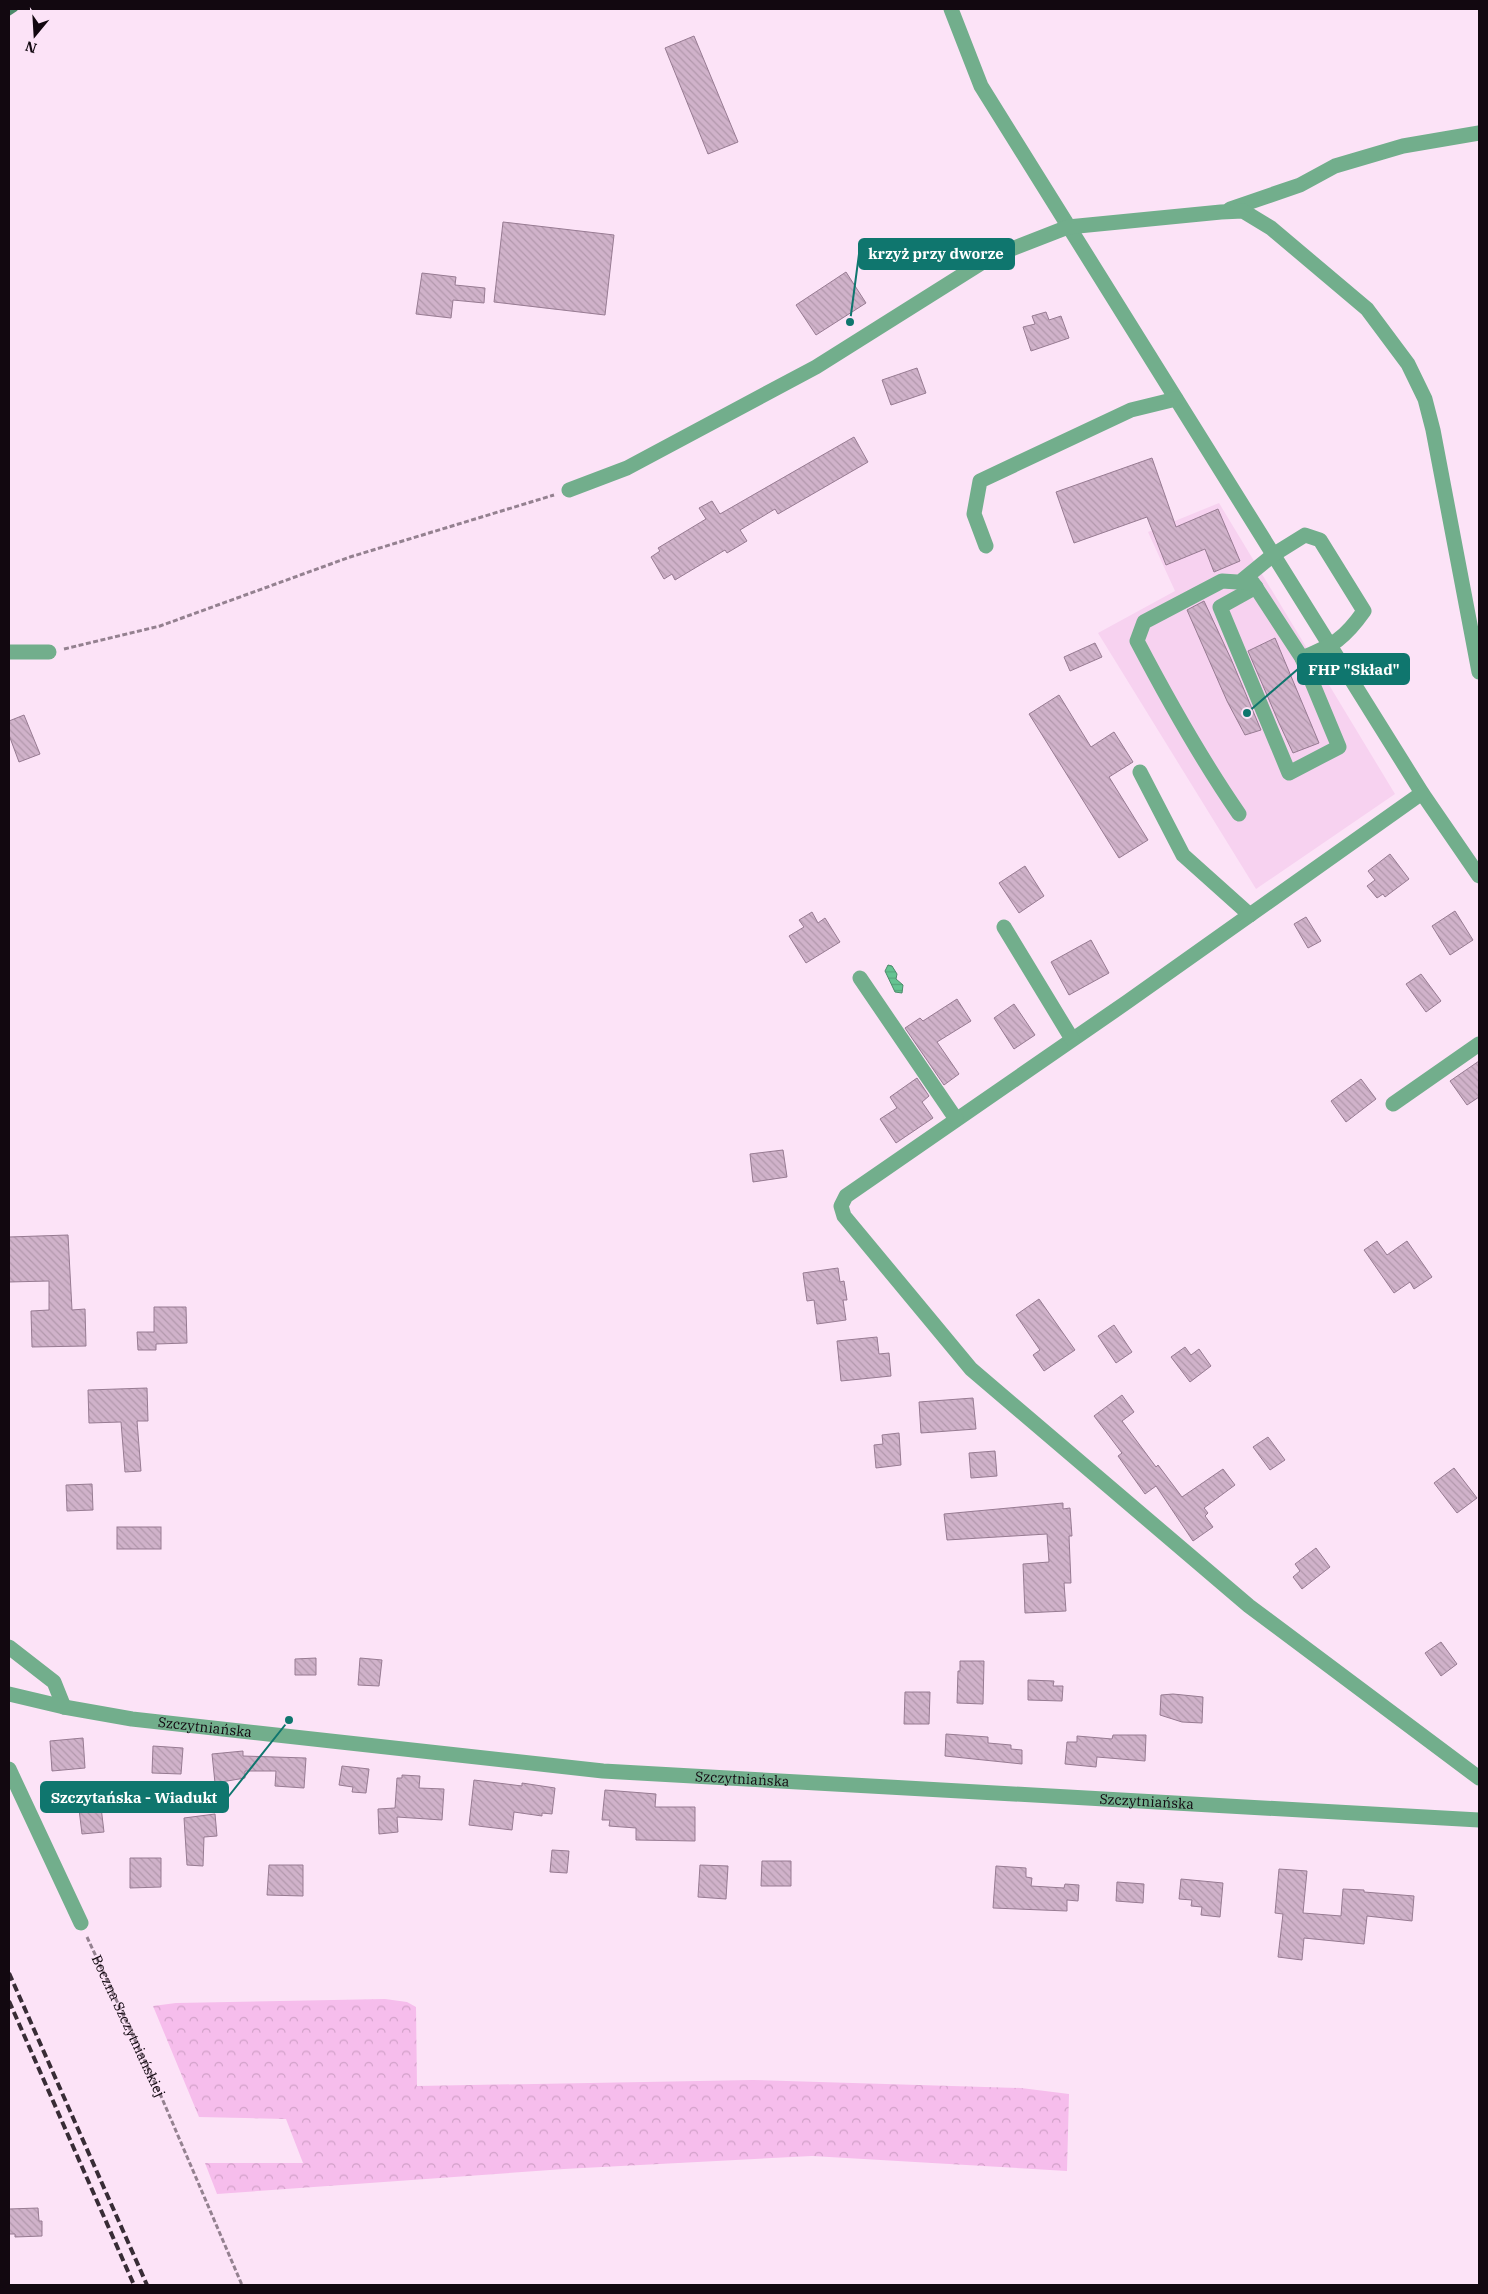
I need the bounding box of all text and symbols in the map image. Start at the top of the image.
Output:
north arrow [10,10,60,60]
text: N [23,37,39,58]
callout: krzyż przy dworze [859,239,1014,269]
text: krzyż przy dworze [868,244,1004,263]
callout: FHP "Skład" [1298,654,1409,684]
text: FHP "Skład" [1308,660,1400,679]
street label: Szczytniańska [157,1713,253,1741]
street label: Szczytniańska [695,1767,790,1790]
callout: Szczytańska - Wiadukt [41,1782,228,1812]
text: Szczytańska - Wiadukt [51,1788,218,1807]
street label: Szczytniańska [1099,1790,1195,1813]
street label: Boczna Szczytniańskiej [88,1952,169,2100]

